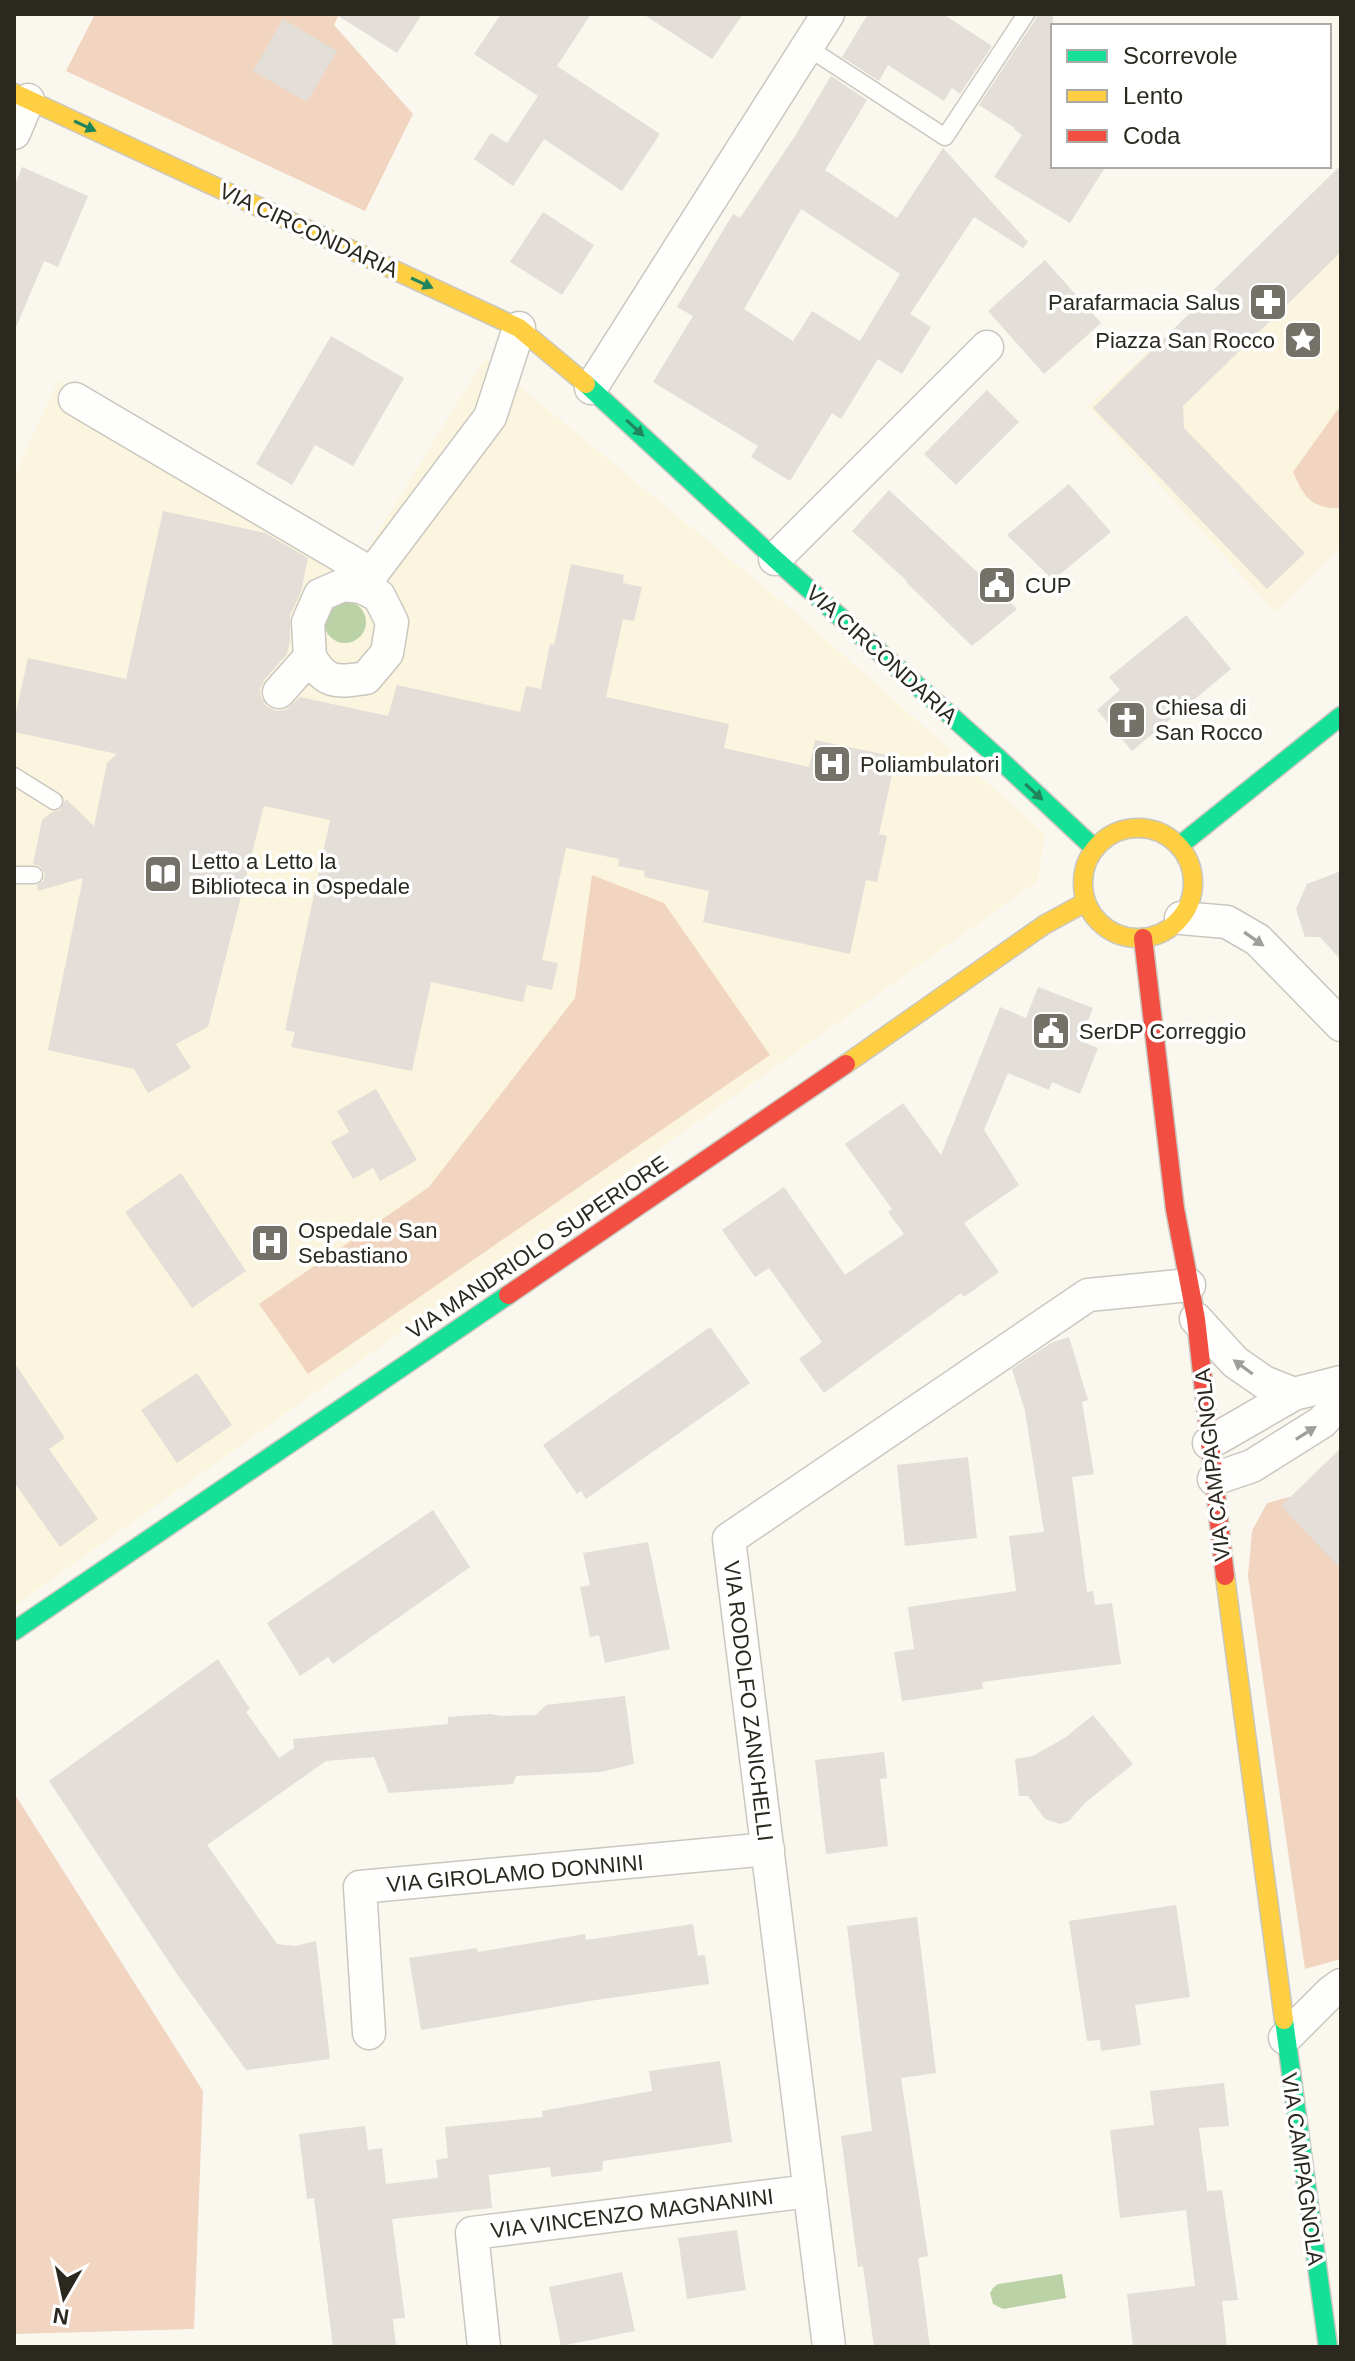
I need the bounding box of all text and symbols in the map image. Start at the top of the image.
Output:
legend [1051,24,1331,168]
text: Scorrevole [1123,42,1238,69]
text: Lento [1123,82,1183,109]
one-way arrow [73,119,97,133]
text: Coda [1123,122,1181,149]
street label: VIA CIRCONDARIA [215,178,402,283]
one-way arrow [411,276,434,290]
pharmacy icon: Parafarmacia Salus [1247,281,1289,323]
place label: Parafarmacia Salus [1048,290,1240,315]
place icon: Piazza San Rocco [1282,319,1324,361]
place label: Piazza San Rocco [1095,328,1275,353]
one-way arrow [625,418,644,436]
public building icon: CUP [976,564,1018,606]
place label: CUP [1025,573,1071,598]
street label: VIA CIRCONDARIA [801,580,962,729]
place label: Chiesa di San Rocco [1155,695,1263,745]
church icon: Chiesa di San Rocco [1106,699,1148,741]
hospital icon: Poliambulatori [811,743,853,785]
place label: Poliambulatori [860,752,999,777]
one-way arrow [1024,782,1043,800]
place label: Letto a Letto la Biblioteca in Ospedale [191,849,410,899]
library icon: Letto a Letto la Biblioteca in Ospedale [142,853,184,895]
one-way arrow [1243,931,1264,946]
public building icon: SerDP Correggio [1030,1010,1072,1052]
place label: SerDP Correggio [1079,1019,1246,1044]
street label: VIA MANDRIOLO SUPERIORE [402,1151,672,1344]
place label: Ospedale San Sebastiano [298,1218,437,1268]
hospital icon: Ospedale San Sebastiano [249,1222,291,1264]
one-way arrow [1233,1360,1254,1375]
street label: VIA CAMPAGNOLA [1190,1367,1235,1563]
one-way arrow [1295,1426,1317,1440]
street label: VIA RODOLFO ZANICHELLI [719,1559,778,1843]
street label: VIA GIROLAMO DONNINI [385,1850,645,1897]
street label: VIA CAMPAGNOLA [1277,2071,1328,2267]
street label: VIA VINCENZO MAGNANINI [489,2184,775,2243]
north arrow [24,2257,104,2337]
text: N [51,2303,71,2330]

